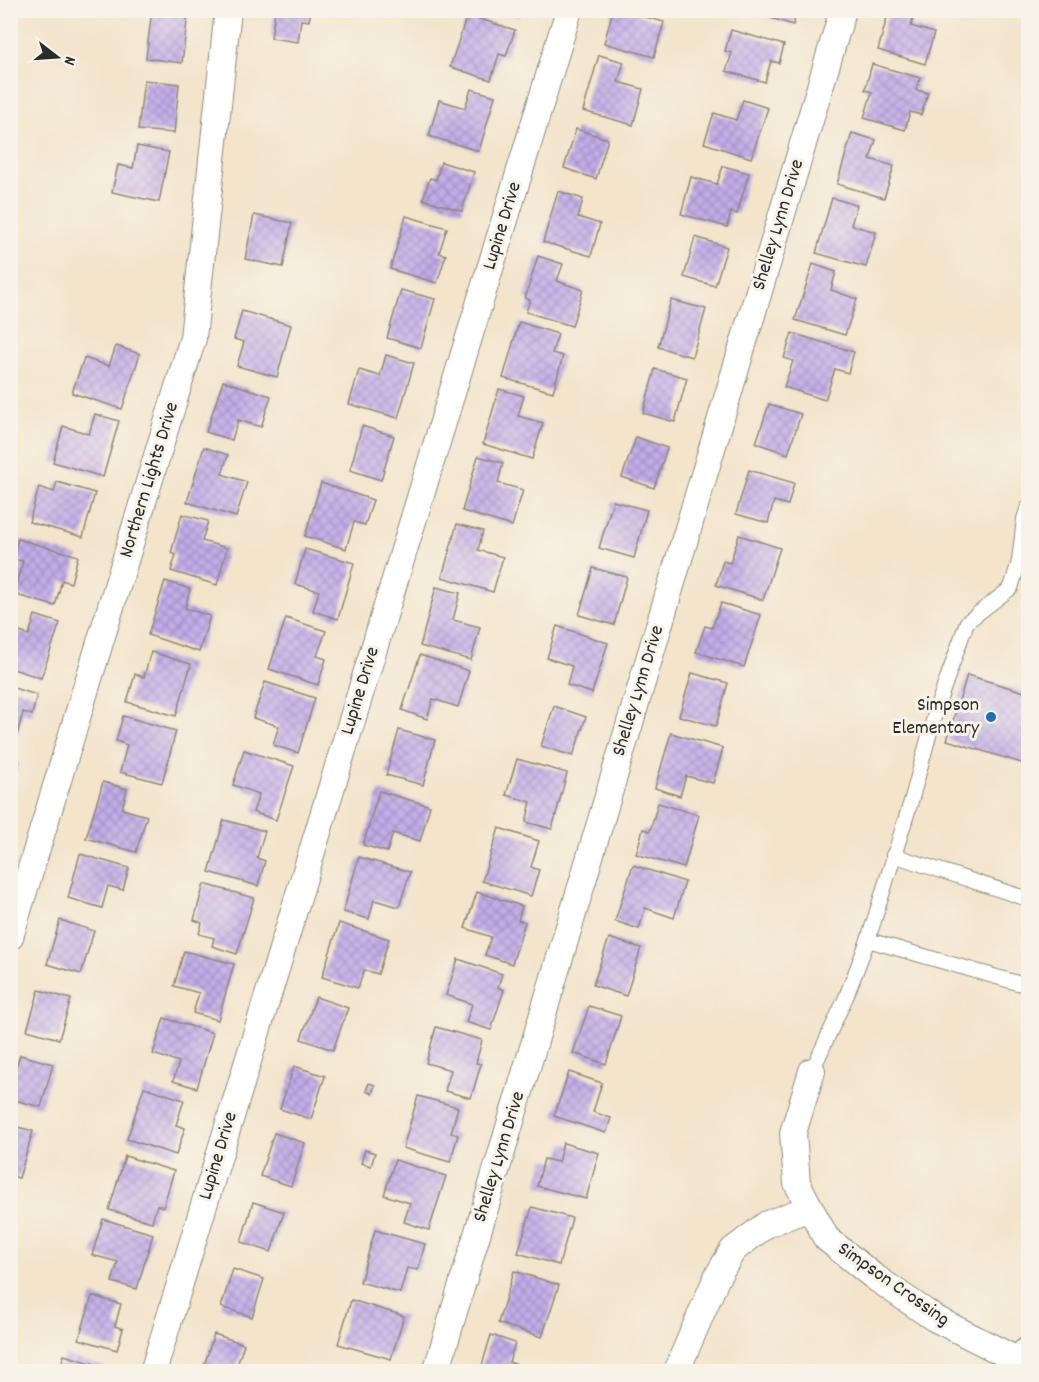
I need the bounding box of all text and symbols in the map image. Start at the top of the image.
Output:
north arrow [27,27,87,87]
text: N [57,54,81,68]
street label: Shelley Lynn Drive [746,156,812,294]
street label: Lupine Drive [476,178,530,274]
street label: Northern Lights Drive [113,399,187,561]
street label: Shelley Lynn Drive [606,622,672,760]
street label: Lupine Drive [334,643,388,739]
place label: Simpson Elementary [892,692,980,743]
marker: Simpson Elementary [984,710,998,724]
street label: Shelley Lynn Drive [467,1088,533,1226]
street label: Lupine Drive [192,1108,246,1204]
street label: Simpson Crossing [831,1236,955,1334]

